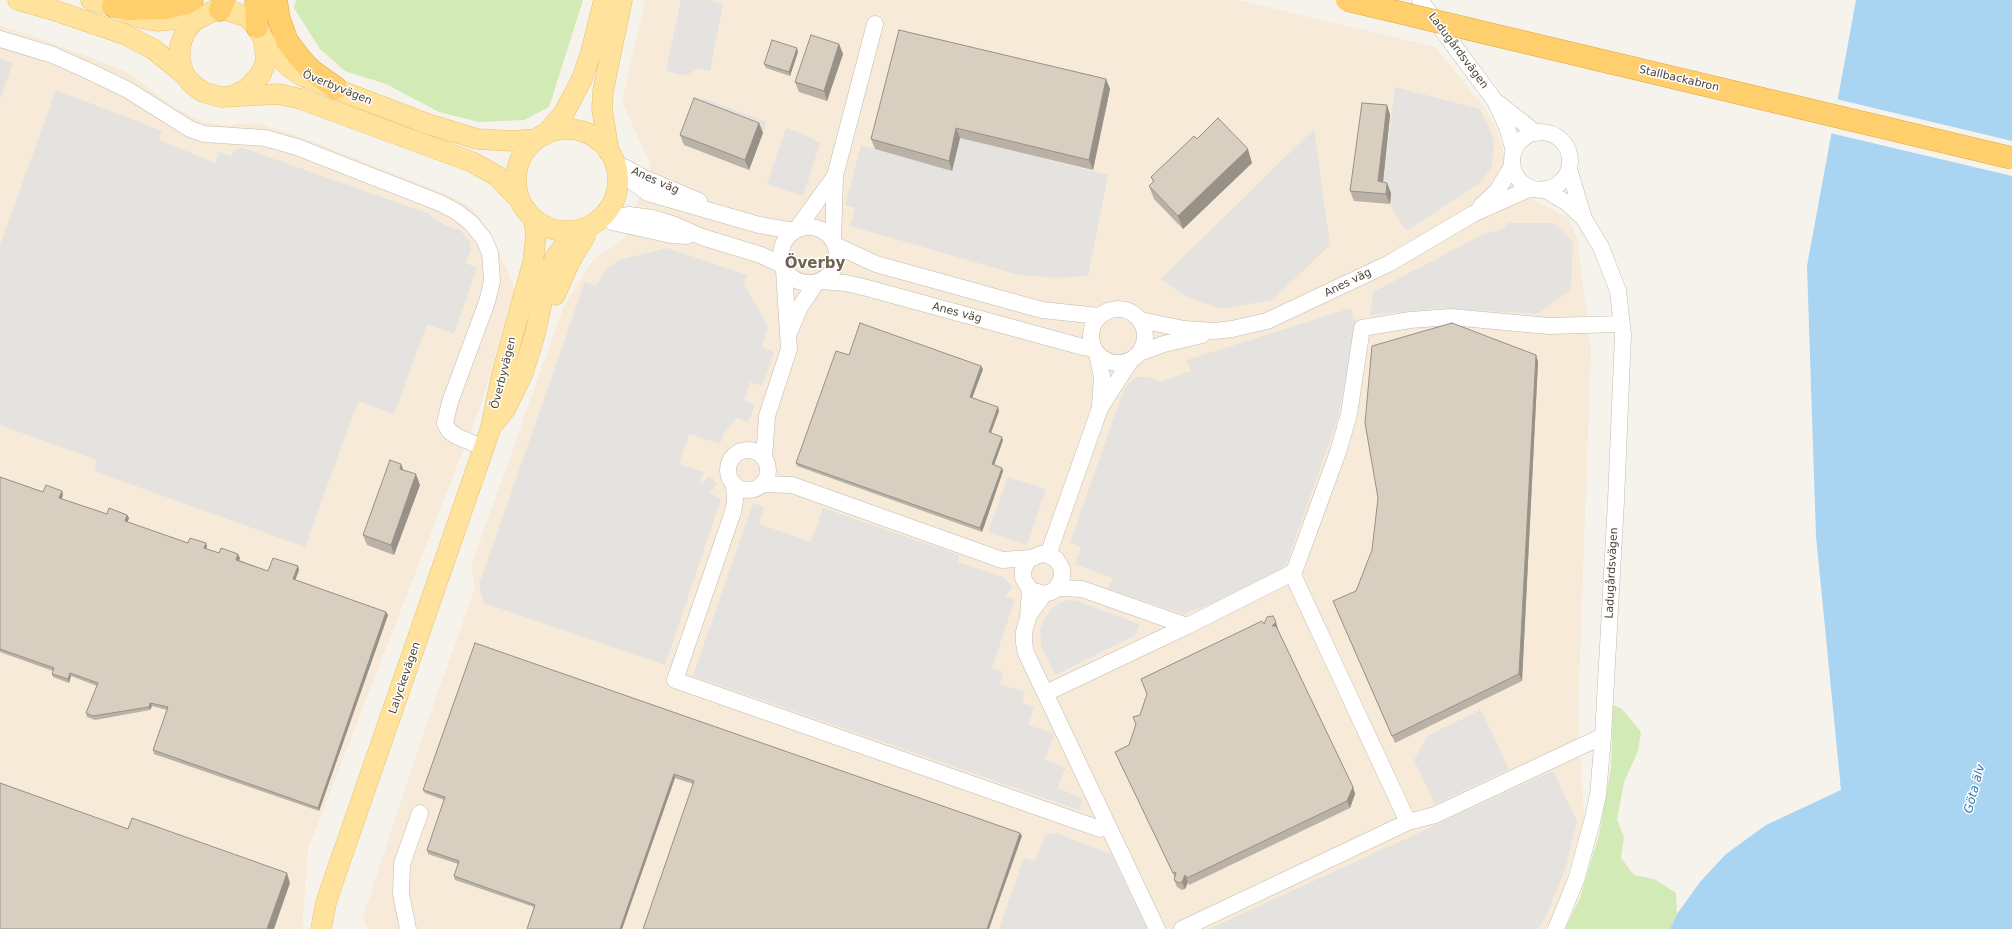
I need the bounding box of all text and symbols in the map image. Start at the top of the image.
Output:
street label: Ladugårdsvägen [1425,10,1491,92]
street label: Stallbackabron [1638,63,1720,95]
street label: Överbyvägen [300,68,374,108]
street label: Anes väg [629,165,681,197]
district label: Överby [785,255,845,273]
street label: Anes väg [1322,266,1374,300]
street label: Anes väg [931,300,983,326]
street label: Överbyvägen [489,336,519,410]
street label: Ladugårdsvägen [1603,527,1621,619]
street label: Lalyckevägen [387,640,423,716]
water label: Göta älv [1962,763,1988,815]

